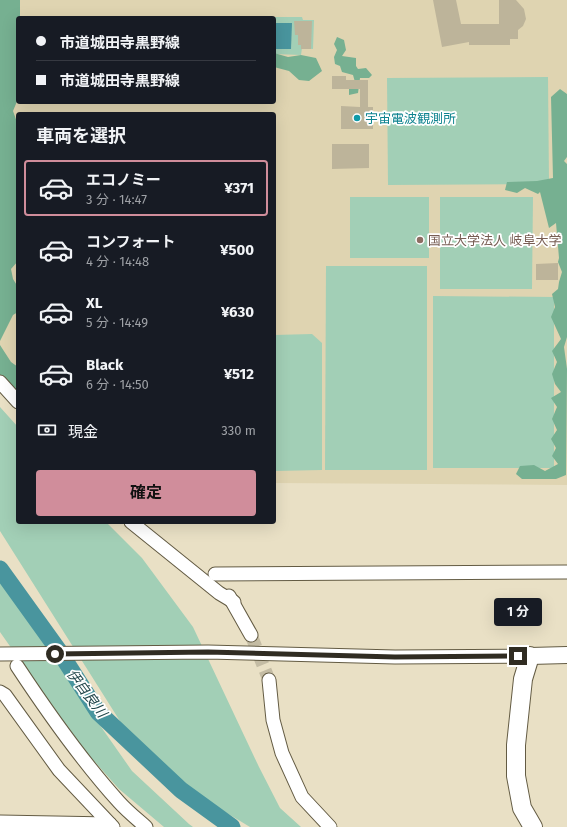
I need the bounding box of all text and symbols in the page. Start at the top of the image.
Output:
text: 市道城田寺黒野線 [60,34,180,52]
text: 市道城田寺黒野線 [60,72,180,90]
place label: 宇宙電波観測所 [365,111,456,126]
marker: 宇宙電波観測所 [352,113,362,123]
text: 車両を選択 [36,125,126,147]
icon: car [38,170,74,206]
text: エコノミー [86,171,161,189]
text: ¥371 [224,179,254,197]
text: 3 分 · 14:47 [86,192,147,207]
icon: car [38,232,74,268]
text: コンフォート [86,233,176,251]
place label: 国立大学法人 岐阜大学 [428,233,561,248]
marker: 国立大学法人 岐阜大学 [415,235,425,245]
text: ¥500 [220,241,254,259]
text: 4 分 · 14:48 [86,254,149,269]
icon: car [38,294,74,330]
text: XL [86,294,102,312]
text: ¥630 [221,303,254,321]
text: 5 分 · 14:49 [86,315,148,330]
icon: car [38,356,74,392]
text: Black [86,356,123,374]
text: ¥512 [224,365,254,383]
text: 6 分 · 14:50 [86,377,149,392]
icon: cash [36,419,58,441]
text: 現金 [68,423,98,441]
text: 330 m [221,423,256,438]
button: 確定 [36,470,256,516]
callout: 1 分 [494,598,542,626]
text: 1 分 [507,604,529,619]
route start [46,645,64,663]
route end [509,647,527,665]
water label: 伊自良川 [63,666,111,722]

